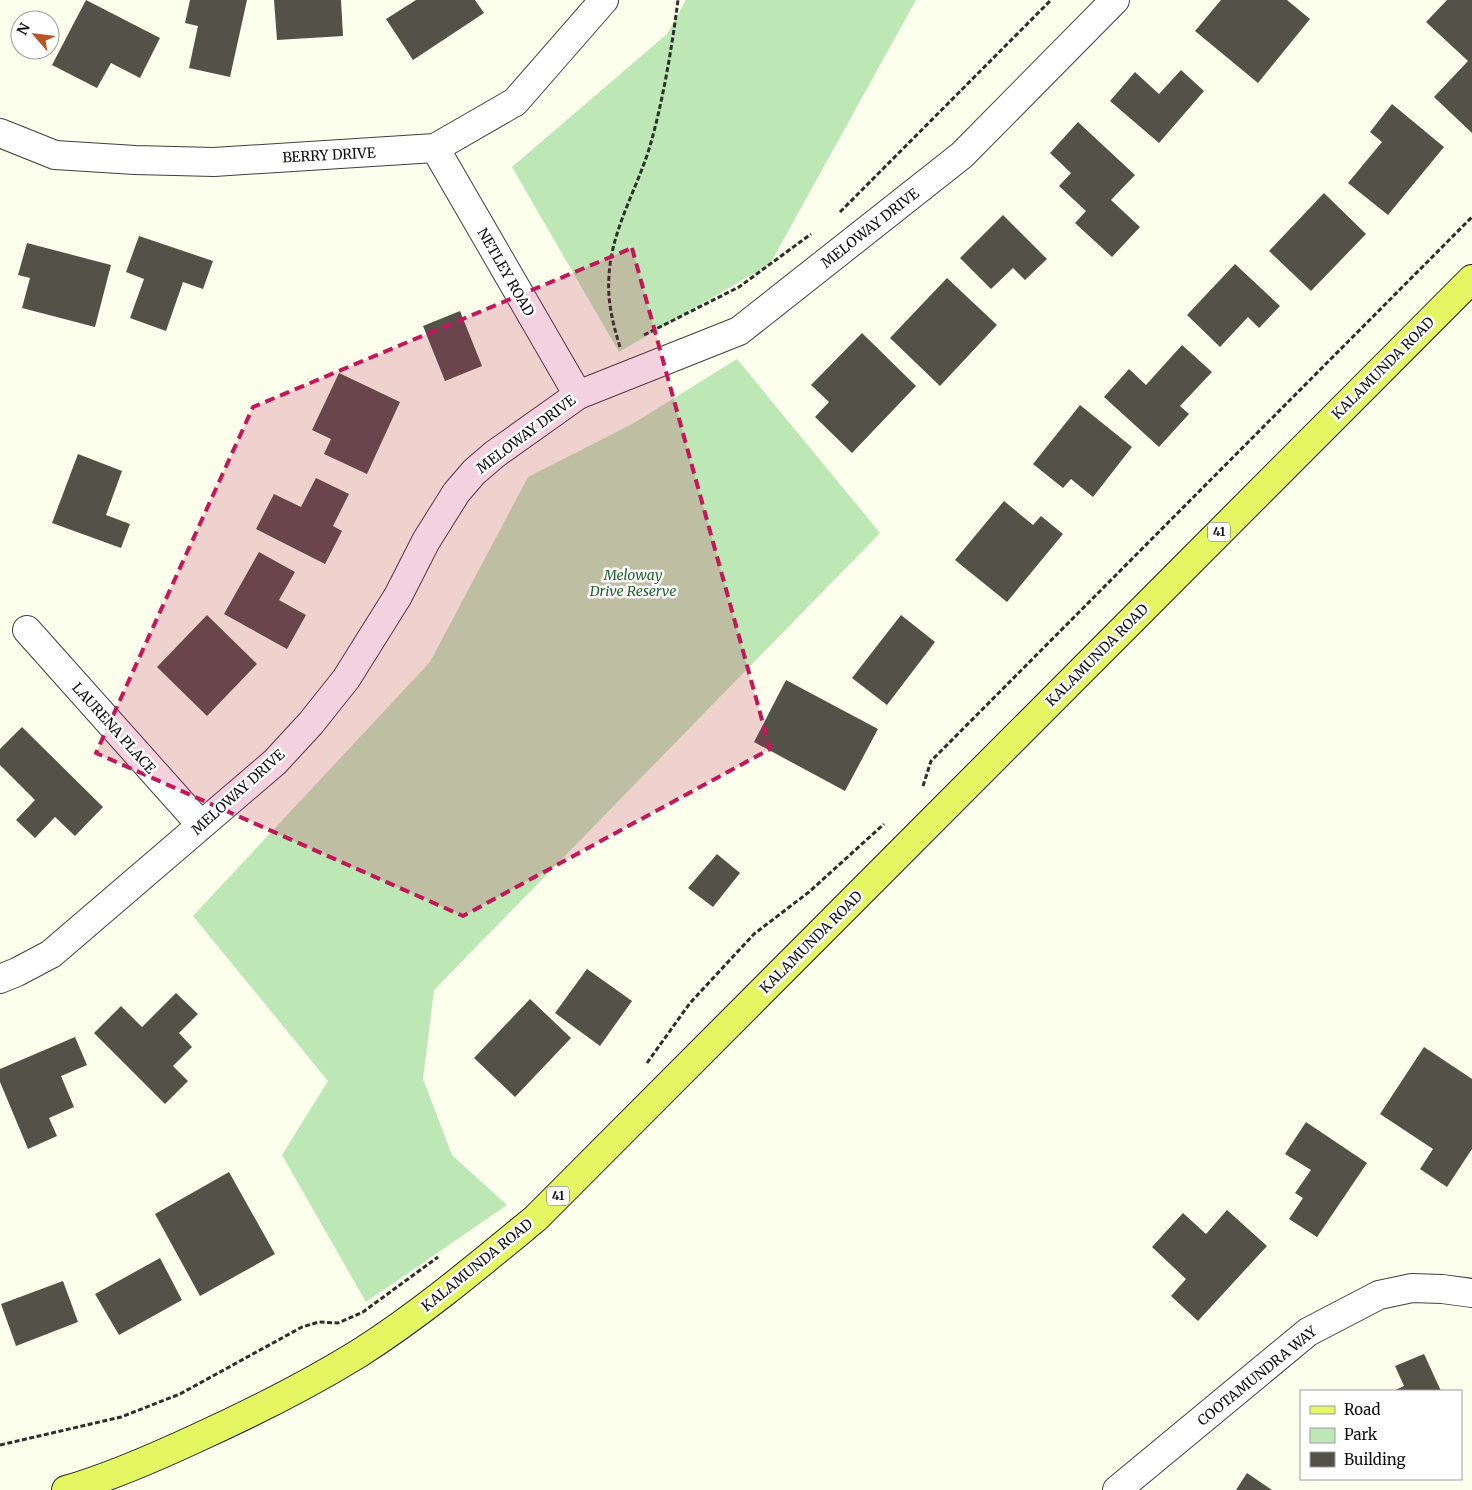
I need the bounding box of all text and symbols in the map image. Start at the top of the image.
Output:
north arrow [10,10,60,60]
text: N [13,20,34,38]
street label: BERRY DRIVE [282,144,376,166]
street label: MELOWAY DRIVE [817,184,923,272]
street label: NETLEY ROAD [473,225,539,320]
street label: KALAMUNDA ROAD [1328,313,1438,423]
street label: MELOWAY DRIVE [473,391,579,477]
road number: 41 [1208,522,1230,542]
park label: Meloway Drive Reserve [589,566,676,600]
street label: KALAMUNDA ROAD [1042,600,1152,710]
street label: LAURENA PLACE [68,679,160,777]
street label: MELOWAY DRIVE [188,745,288,839]
street label: KALAMUNDA ROAD [756,887,866,997]
road number: 41 [547,1186,569,1206]
street label: KALAMUNDA ROAD [418,1214,537,1315]
street label: COOTAMUNDRA WAY [1194,1322,1321,1430]
legend [1300,1390,1462,1480]
text: Road [1344,1400,1380,1419]
text: Park [1344,1425,1378,1444]
text: Building [1344,1450,1406,1469]

